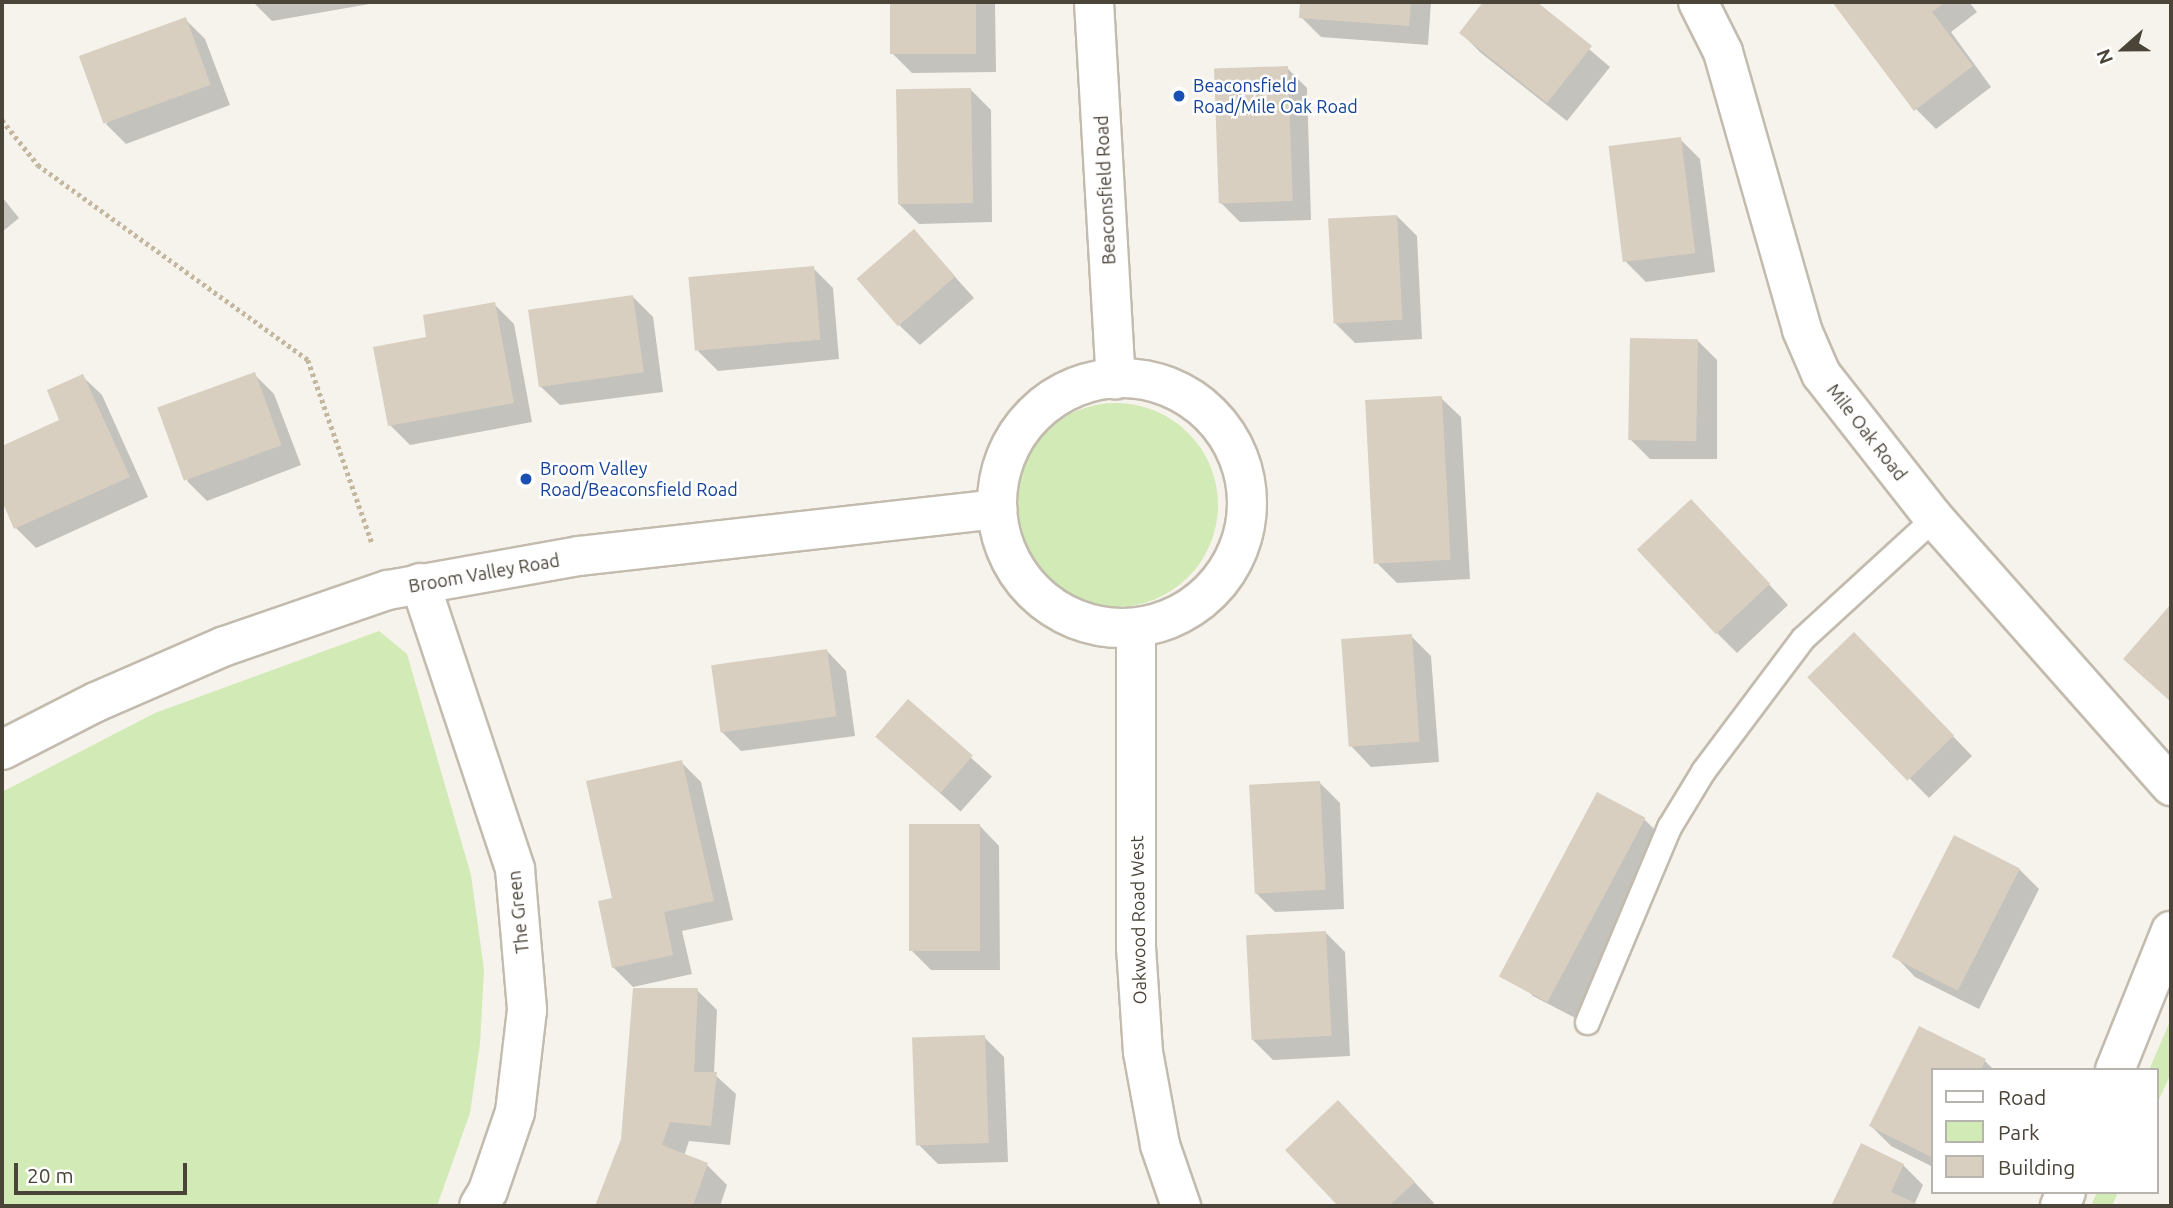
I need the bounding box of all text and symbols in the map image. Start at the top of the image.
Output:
north arrow [2089,14,2159,84]
text: N [2092,46,2117,67]
place label: Beaconsfield Road/Mile Oak Road [1193,75,1358,118]
marker: Beaconsfield Road/Mile Oak Road [1171,88,1187,104]
street label: Beaconsfield Road [1090,115,1120,265]
street label: Mile Oak Road [1823,379,1911,485]
place label: Broom Valley Road/Beaconsfield Road [540,458,738,500]
marker: Broom Valley Road/Beaconsfield Road [518,471,534,487]
street label: Broom Valley Road [407,549,561,597]
street label: Oakwood Road West [1126,835,1150,1005]
street label: The Green [503,869,533,955]
legend [1932,1068,2159,1194]
text: Road [1998,1085,2046,1109]
text: Park [1998,1120,2040,1144]
scale bar [18,1148,191,1192]
text: Building [1998,1155,2075,1179]
text: 20 m [27,1163,74,1187]

